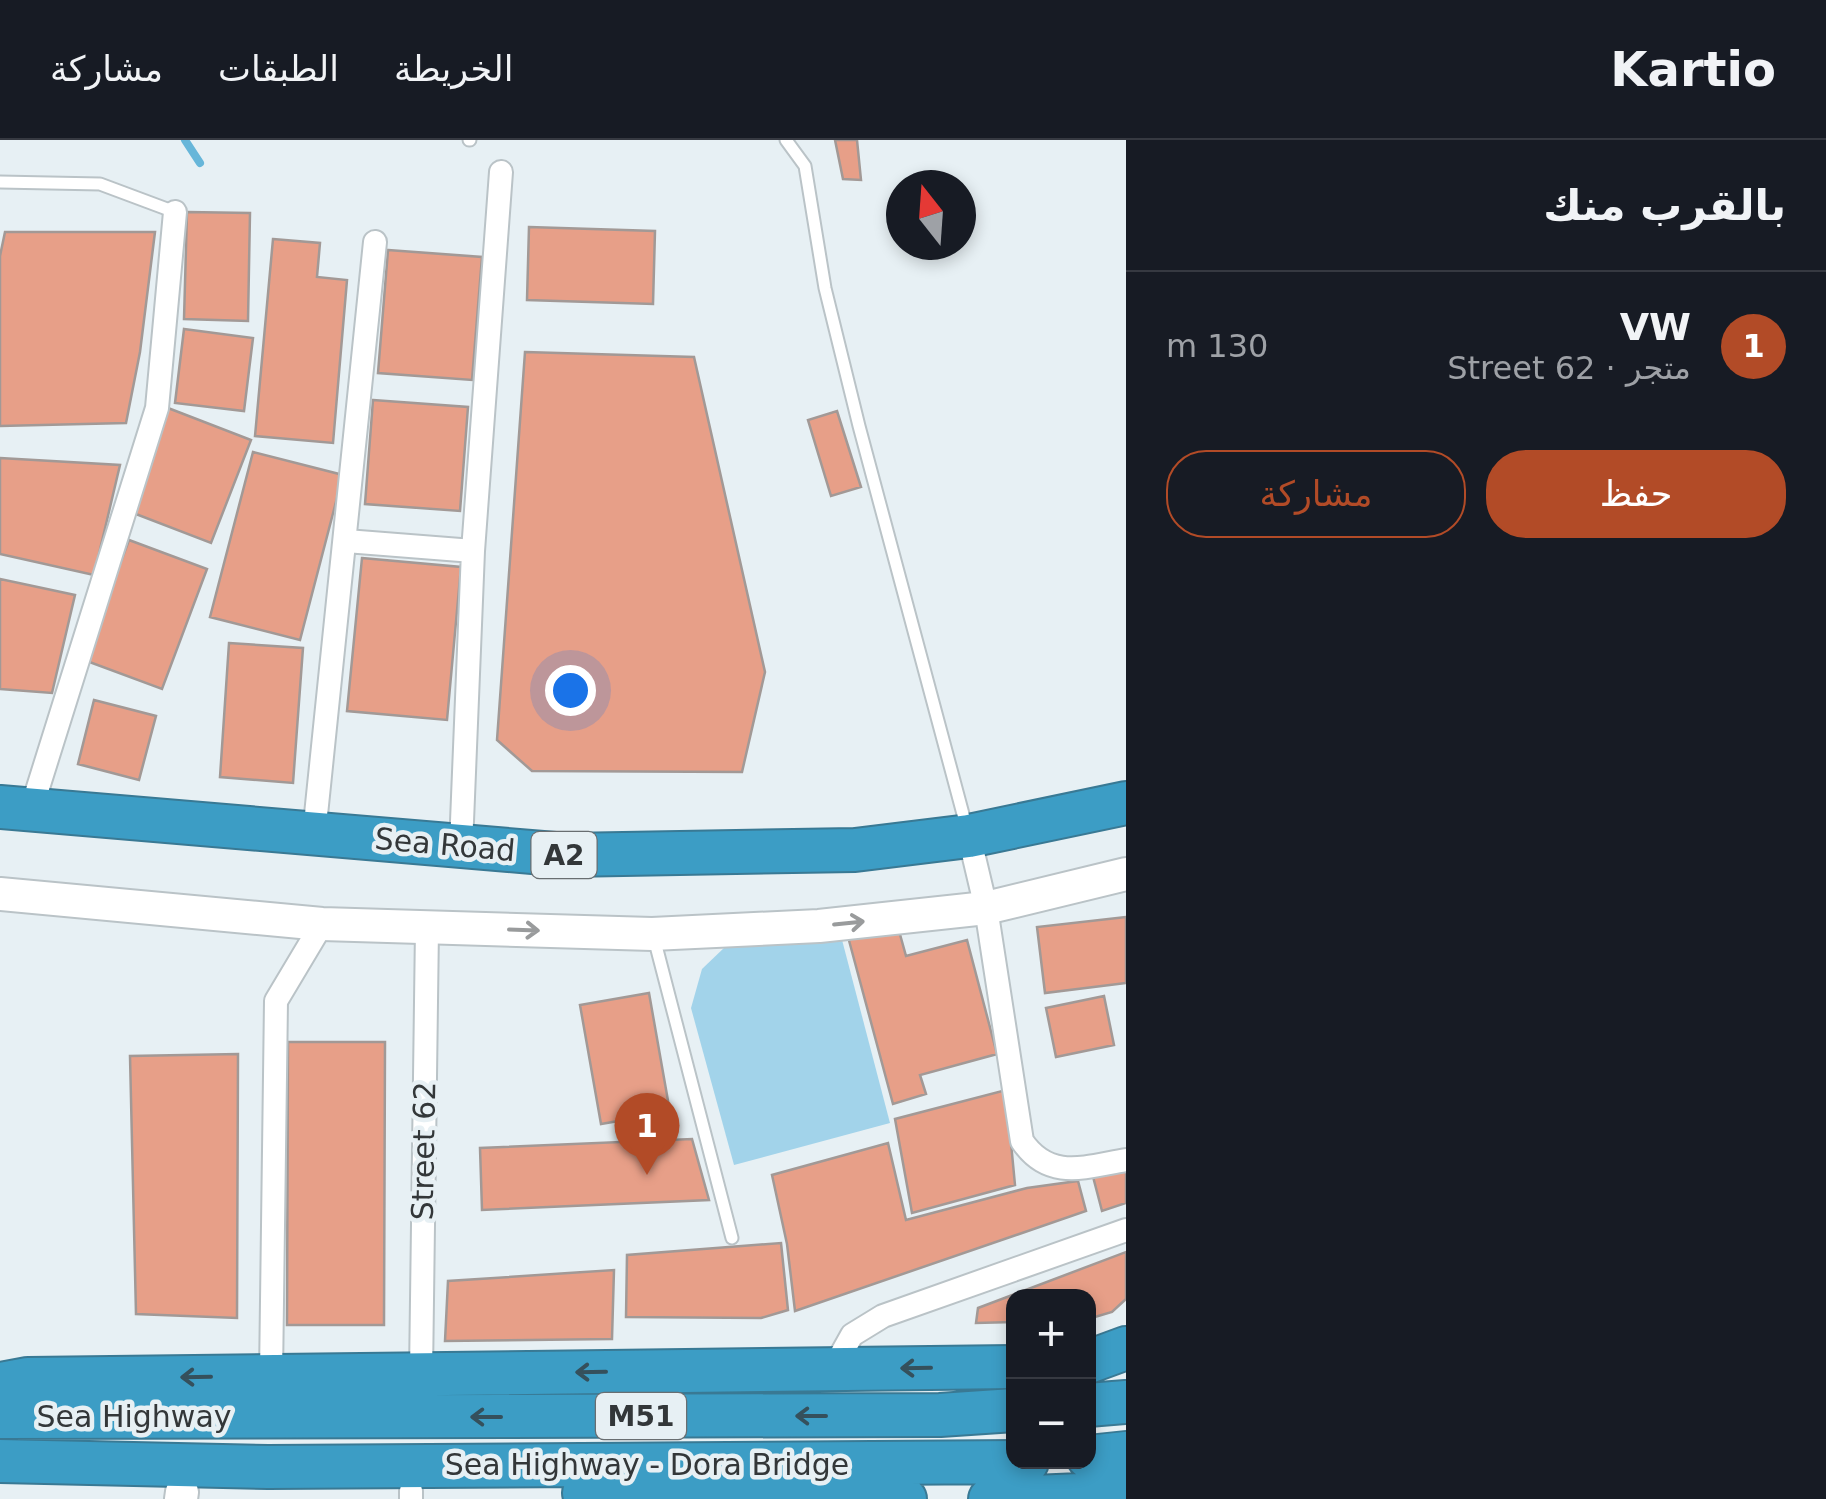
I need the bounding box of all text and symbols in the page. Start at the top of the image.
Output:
text: Kartio [1610,41,1776,97]
text: مشاركة [50,49,163,89]
text: الطبقات [218,49,339,89]
text: الخريطة [394,49,513,89]
north arrow [886,170,976,260]
text: بالقرب منك [1543,181,1786,230]
text: VW [1620,305,1691,349]
text: 130 m [1166,327,1268,365]
text: 1 [1742,327,1765,365]
text: متجر · Street 62 [1447,349,1691,387]
button: مشاركة [1166,450,1466,538]
button: حفظ [1486,450,1786,538]
your location [545,665,596,716]
street label: Sea Road [373,821,517,868]
road number: A2 [532,832,596,878]
one-way arrow [832,913,864,932]
one-way arrow [508,921,540,940]
street label: Street 62 [405,1081,442,1221]
pin: 1 [614,1092,680,1175]
map controls [1006,1289,1096,1469]
button: + [1006,1289,1096,1379]
one-way arrow [901,1359,933,1378]
one-way arrow [576,1362,608,1382]
one-way arrow [181,1368,214,1386]
button: − [1006,1379,1096,1469]
road number: M51 [596,1393,686,1439]
street label: Sea Highway [36,1399,232,1434]
one-way arrow [796,1406,828,1426]
one-way arrow [471,1408,504,1426]
street label: Sea Highway - Dora Bridge [445,1447,849,1482]

